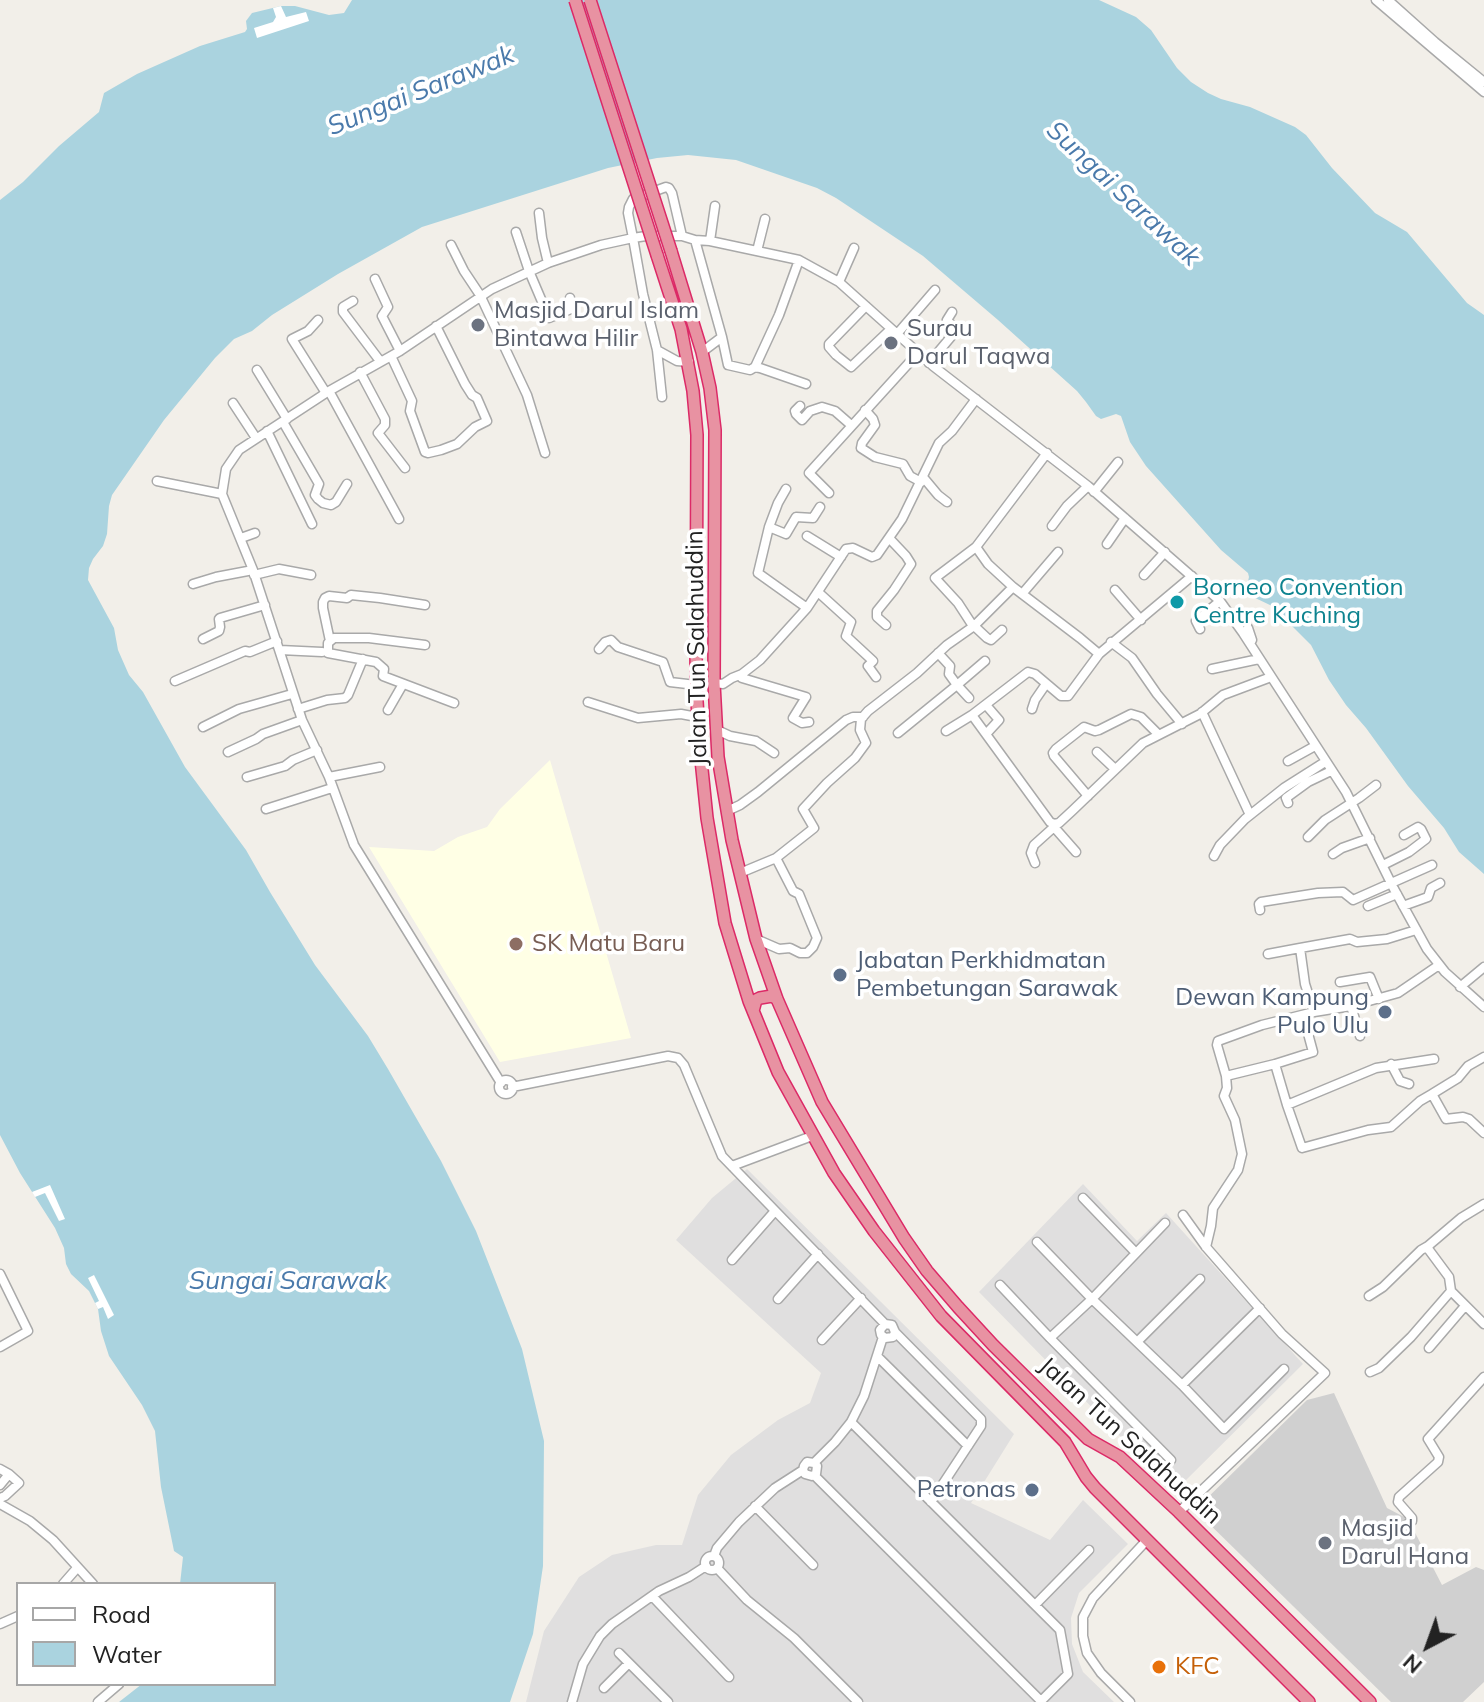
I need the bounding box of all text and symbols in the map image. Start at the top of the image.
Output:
water label: Sungai Sarawak [323,39,519,143]
water label: Sungai Sarawak [1040,115,1206,273]
place label: Masjid Darul Islam Bintawa Hilir [494,297,699,353]
place label: Surau Darul Taqwa [907,315,1050,371]
marker: Masjid Darul Islam Bintawa Hilir [469,316,487,334]
marker: Surau Darul Taqwa [882,334,900,352]
street label: Jalan Tun Salahuddin [681,530,713,766]
place label: Borneo Convention Centre Kuching [1193,574,1404,630]
marker: Borneo Convention Centre Kuching [1168,593,1186,611]
place label: SK Matu Baru [532,930,685,958]
marker: SK Matu Baru [507,935,525,953]
place label: Jabatan Perkhidmatan Pembetungan Sarawak [856,947,1118,1003]
marker: Jabatan Perkhidmatan Pembetungan Sarawak [831,966,849,984]
place label: Dewan Kampung Pulo Ulu [1175,984,1369,1040]
marker: Dewan Kampung Pulo Ulu [1376,1003,1394,1021]
water label: Sungai Sarawak [189,1265,387,1297]
street label: Jalan Tun Salahuddin [1033,1351,1227,1531]
place label: Petronas [917,1476,1016,1504]
marker: Petronas [1023,1481,1041,1499]
place label: Masjid Darul Hana [1341,1515,1469,1571]
marker: Masjid Darul Hana [1316,1534,1334,1552]
legend [16,1582,276,1686]
text: Road [92,1599,151,1629]
north arrow [1388,1606,1468,1686]
text: Water [92,1639,162,1669]
text: N [1397,1648,1428,1680]
place label: KFC [1175,1653,1220,1681]
marker: KFC [1150,1658,1168,1676]

